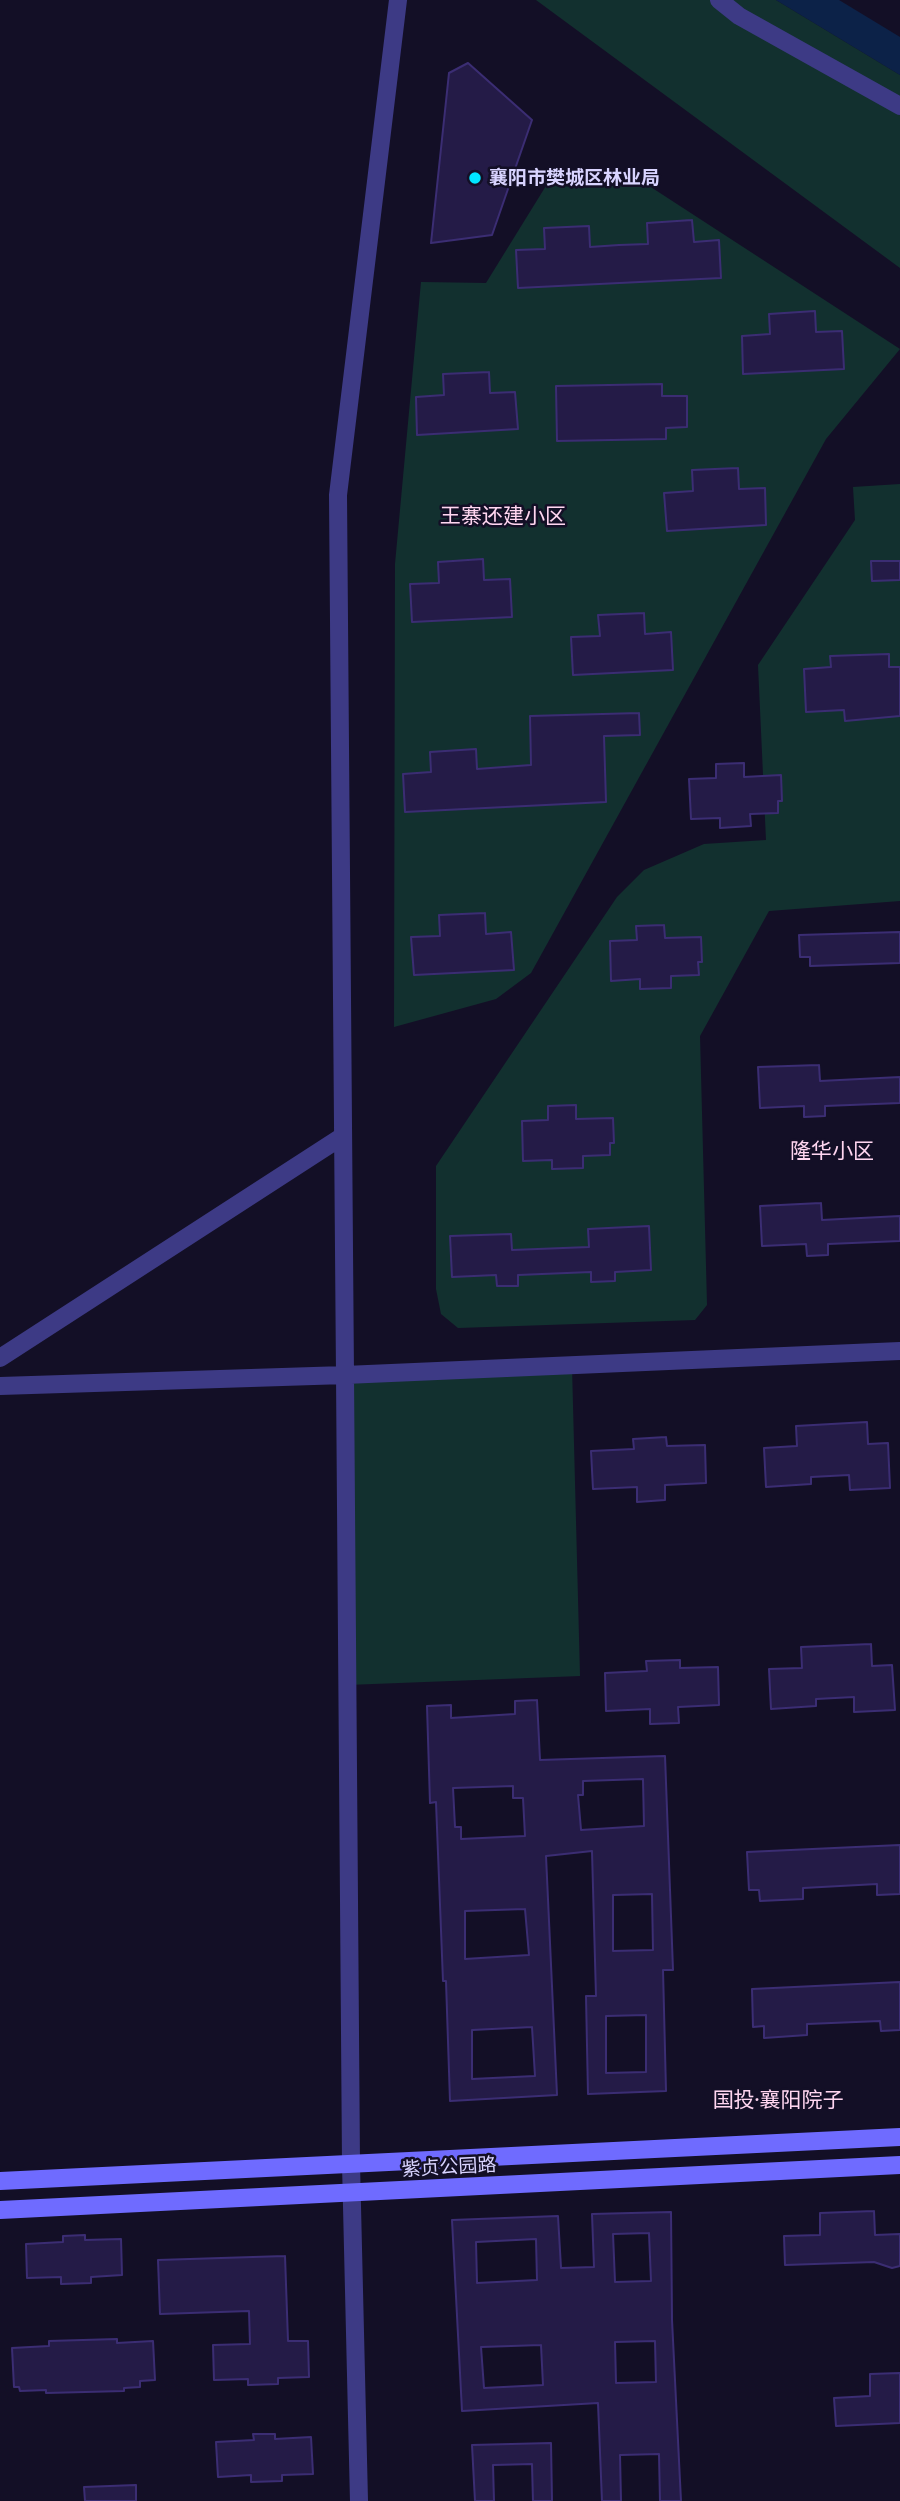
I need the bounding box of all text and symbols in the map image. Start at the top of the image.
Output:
place label: 襄阳市樊城区林业局 [489,167,660,189]
marker: 襄阳市樊城区林业局 [467,170,483,186]
district label: 王寨还建小区 [440,503,566,529]
district label: 隆华小区 [790,1138,874,1164]
district label: 国投·襄阳院子 [713,2087,843,2113]
street label: 紫贞公园路 [401,2153,497,2181]

